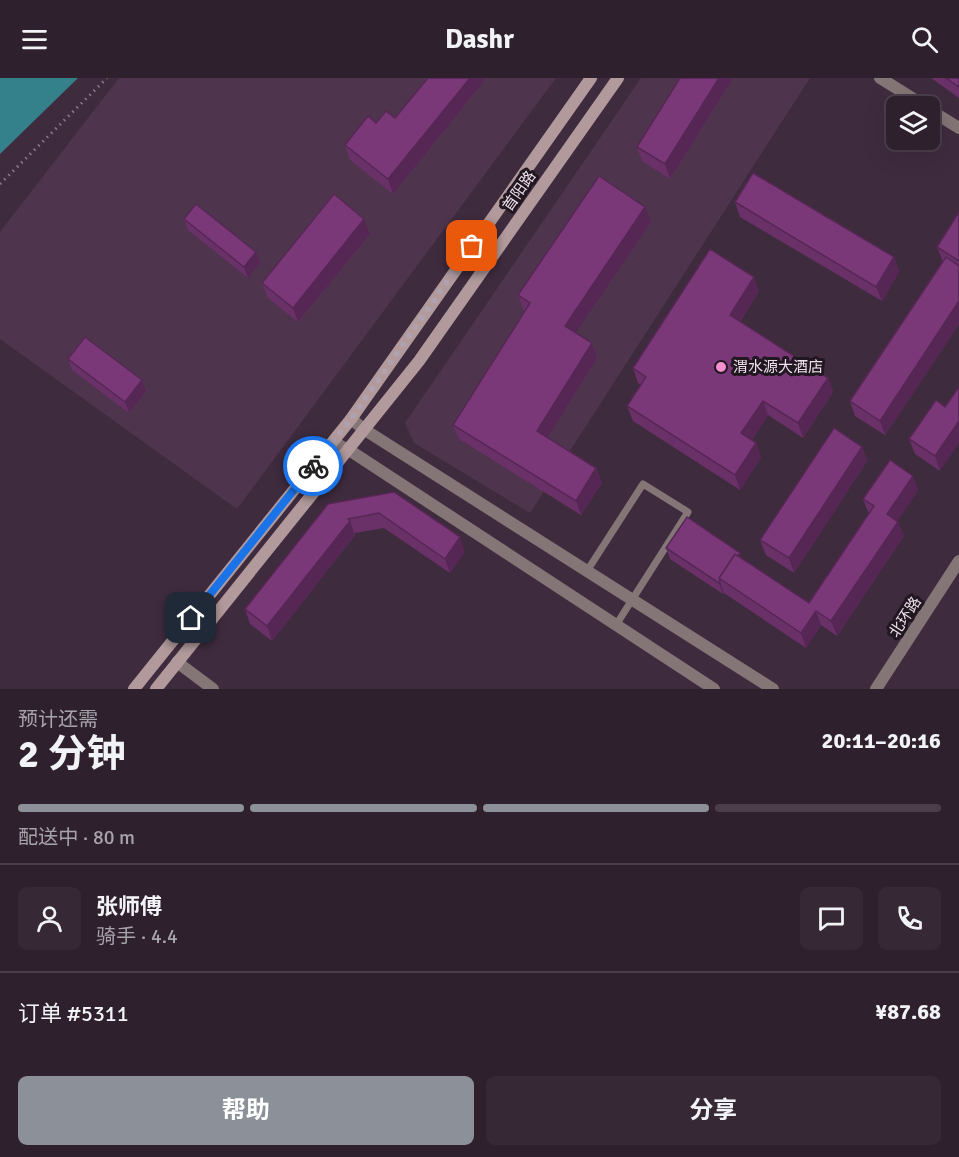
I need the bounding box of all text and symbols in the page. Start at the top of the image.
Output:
icon: menu [18,23,51,56]
text: Dashr [445,23,514,56]
icon: search [908,23,941,56]
map controls [886,96,940,150]
button: layers [886,96,940,150]
street label: 首阳路 [499,167,539,215]
pin [446,220,497,271]
icon: bag [455,229,488,262]
place label: 渭水源大酒店 [733,358,823,376]
marker: 渭水源大酒店 [714,360,728,374]
courier [283,436,343,496]
icon: bike [297,450,330,483]
pin [165,592,216,643]
street label: 北环路 [885,593,925,641]
icon: home [174,601,207,634]
text: 预计还需 [18,707,98,732]
text: 20:11–20:16 [822,727,941,754]
text: 2 分钟 [18,730,126,778]
text: 配送中 · 80 m [18,825,135,850]
button: person [18,887,81,950]
button: chat [800,887,863,950]
button: phone [878,887,941,950]
text: 张师傅 [96,893,162,920]
text: 骑手 · 4.4 [96,924,178,949]
text: ¥87.68 [875,998,941,1025]
text: 订单 #5311 [18,1000,129,1027]
button: 帮助 [18,1076,474,1145]
button: 分享 [486,1076,941,1145]

